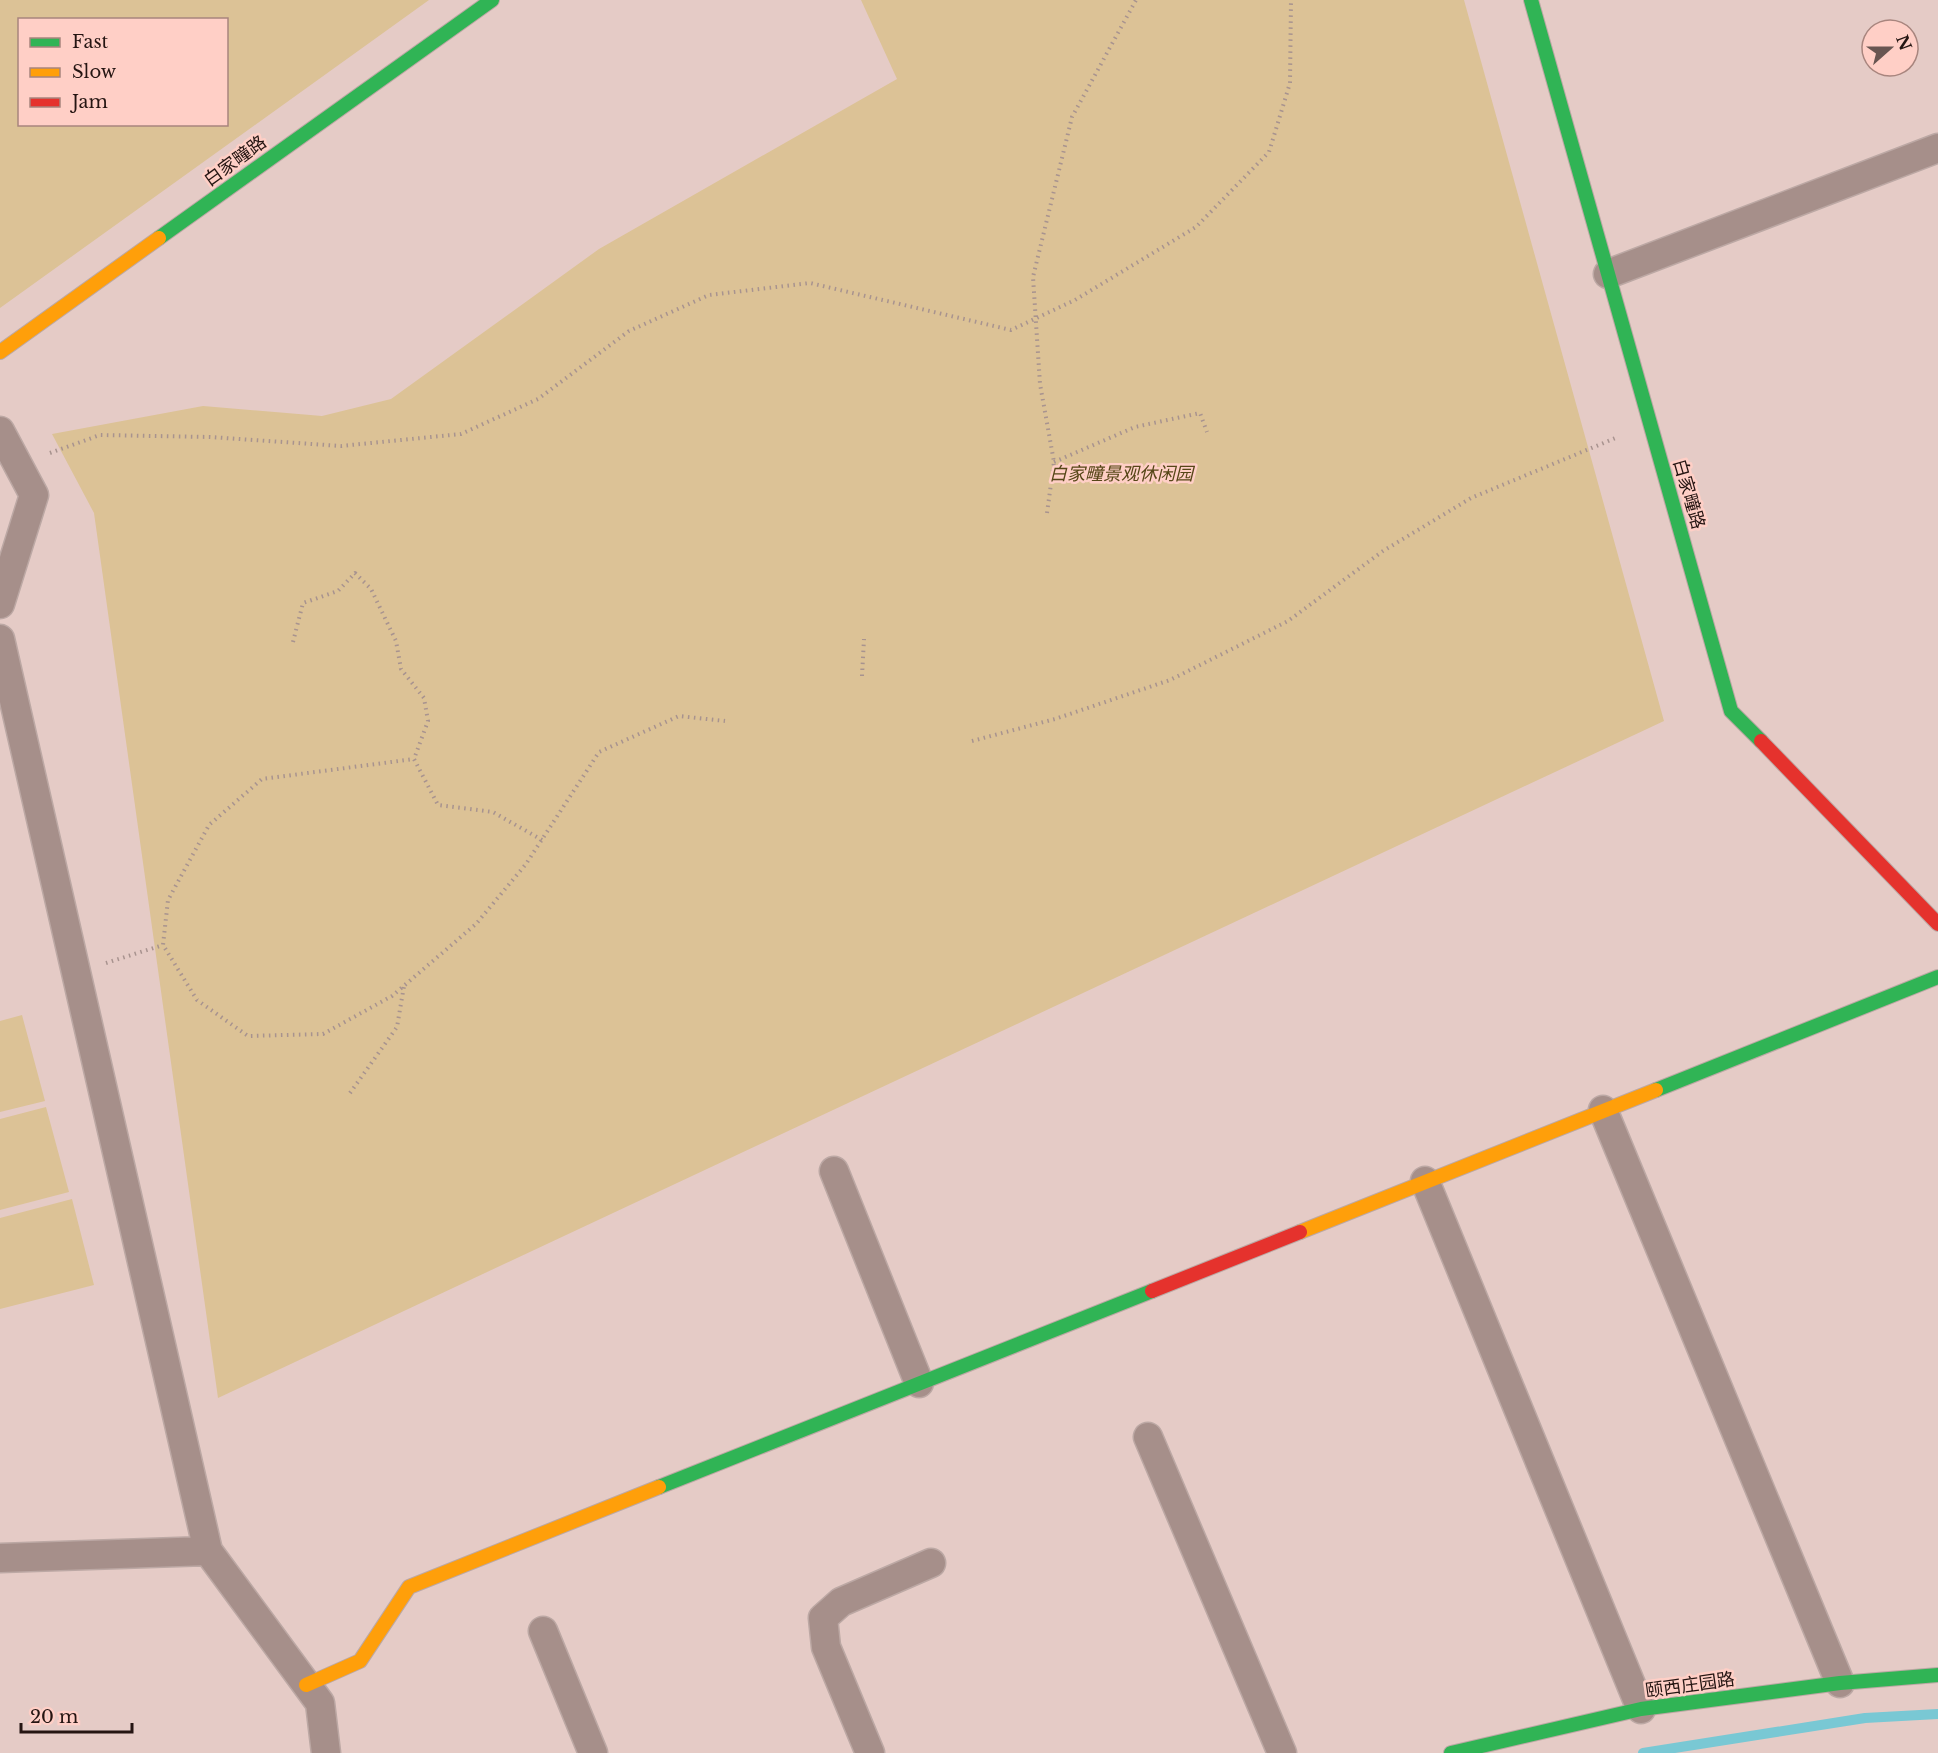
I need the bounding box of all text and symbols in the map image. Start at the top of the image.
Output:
legend [18,18,228,126]
north arrow [1860,18,1920,78]
text: Fast [72,31,109,53]
text: N [1892,32,1916,53]
text: Slow [72,61,117,83]
text: Jam [70,91,108,113]
street label: 白家疃路 [199,131,271,191]
street label: 白家疃路 [1669,456,1709,532]
park label: 白家疃景观休闲园 [1049,463,1196,485]
street label: 颐西庄园路 [1644,1668,1736,1702]
scale bar [21,1696,132,1734]
text: 20 m [30,1706,78,1728]

